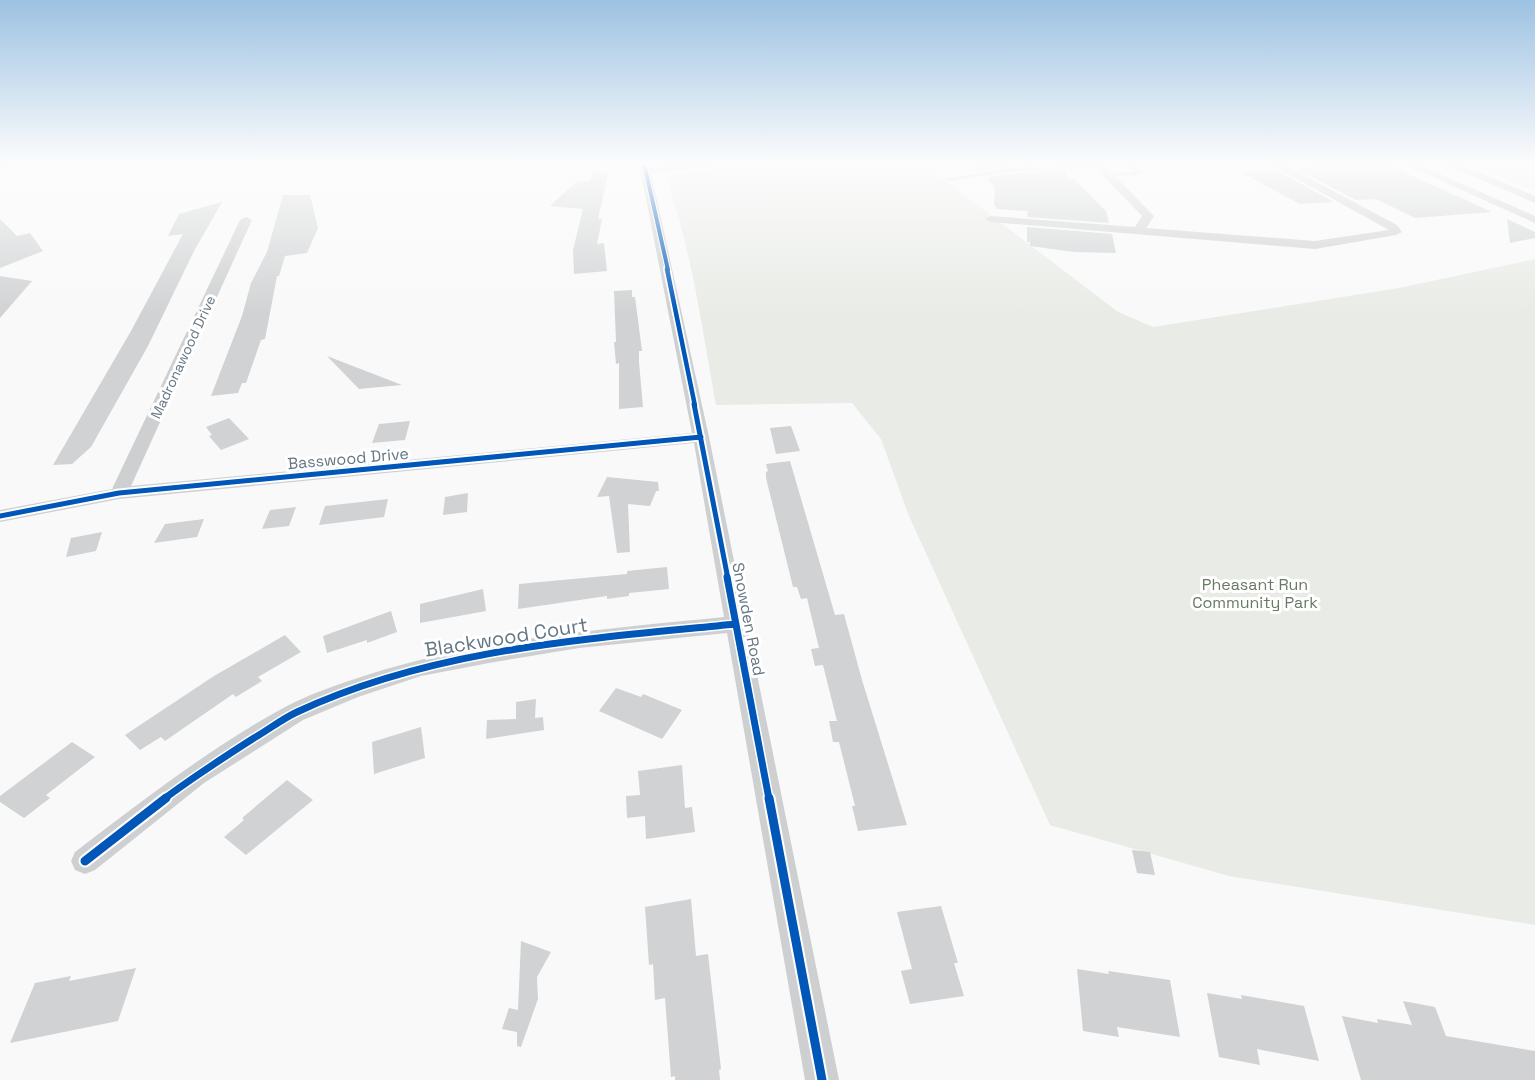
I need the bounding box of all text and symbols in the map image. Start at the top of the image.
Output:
street label: Madronawood Drive [147,293,219,421]
street label: Basswood Drive [287,443,410,474]
street label: Snowden Road [727,561,770,678]
park label: Pheasant Run Community Park [1192,574,1318,613]
street label: Blackwood Court [423,611,589,663]

